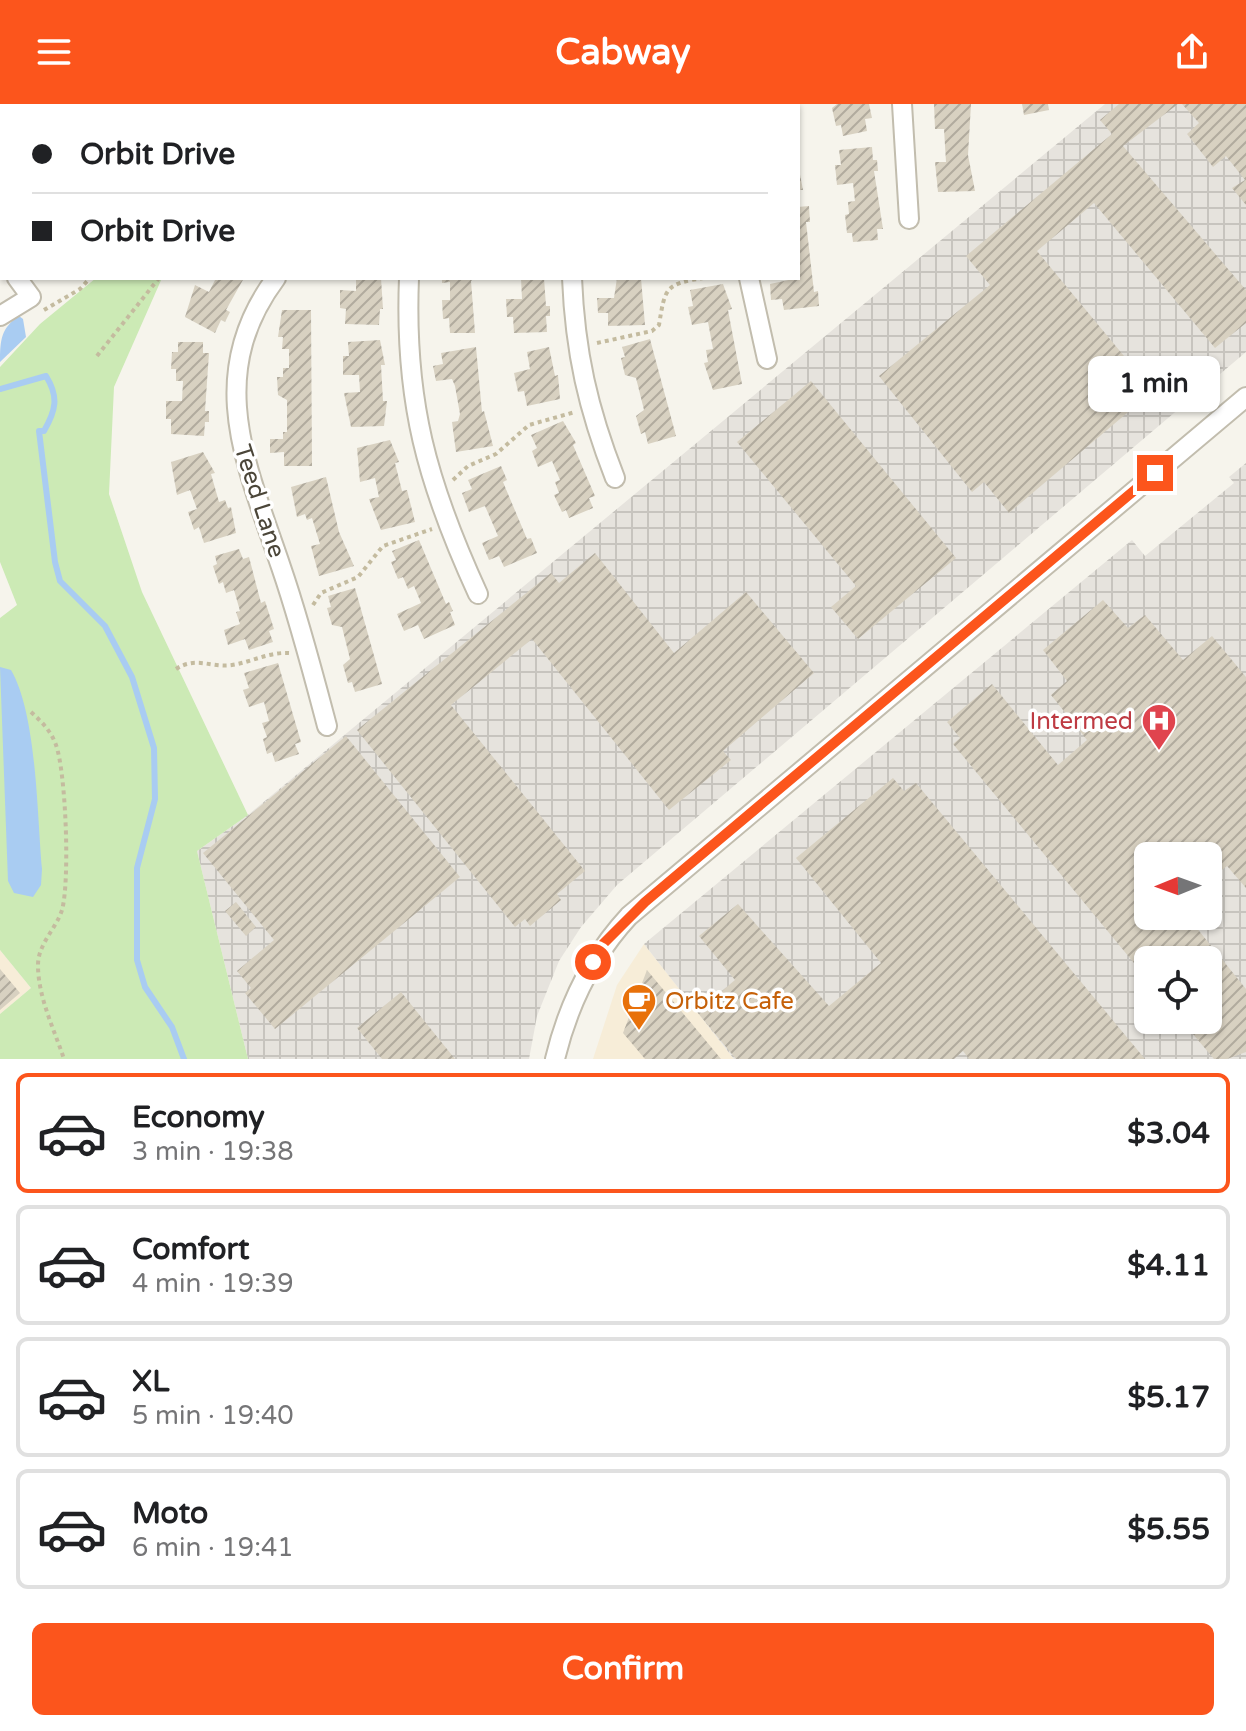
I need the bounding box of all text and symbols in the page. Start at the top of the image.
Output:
icon: menu [32,30,76,74]
icon: share [1170,30,1214,74]
text: Cabway [555,31,691,74]
text: Orbit Drive [80,136,235,173]
text: Orbit Drive [80,213,235,250]
callout: 1 min [1089,357,1221,413]
text: 1 min [1119,368,1189,399]
street label: Teed Lane [228,441,291,561]
route end [1137,455,1173,491]
hospital icon: Intermed [1140,702,1178,752]
place label: Intermed [1030,707,1133,736]
north arrow [1134,842,1222,930]
map controls [1134,842,1222,1034]
route start [575,944,611,980]
button: locate [1134,946,1222,1034]
cafe icon: Orbitz Cafe [620,982,658,1032]
place label: Orbitz Cafe [665,987,794,1016]
icon: car [36,1097,108,1169]
text: Economy [132,1099,265,1136]
text: $3.04 [1127,1115,1210,1152]
text: 3 min · 19:38 [132,1136,294,1167]
icon: car [36,1229,108,1301]
text: Comfort [132,1231,250,1268]
text: $4.11 [1127,1247,1210,1284]
text: 4 min · 19:39 [132,1268,294,1299]
icon: car [36,1361,108,1433]
text: XL [132,1363,169,1400]
text: $5.17 [1128,1379,1210,1416]
text: 5 min · 19:40 [132,1400,294,1431]
icon: car [36,1493,108,1565]
text: Moto [132,1495,208,1532]
text: $5.55 [1128,1511,1210,1548]
text: 6 min · 19:41 [132,1532,294,1563]
button: Confirm [32,1623,1214,1715]

